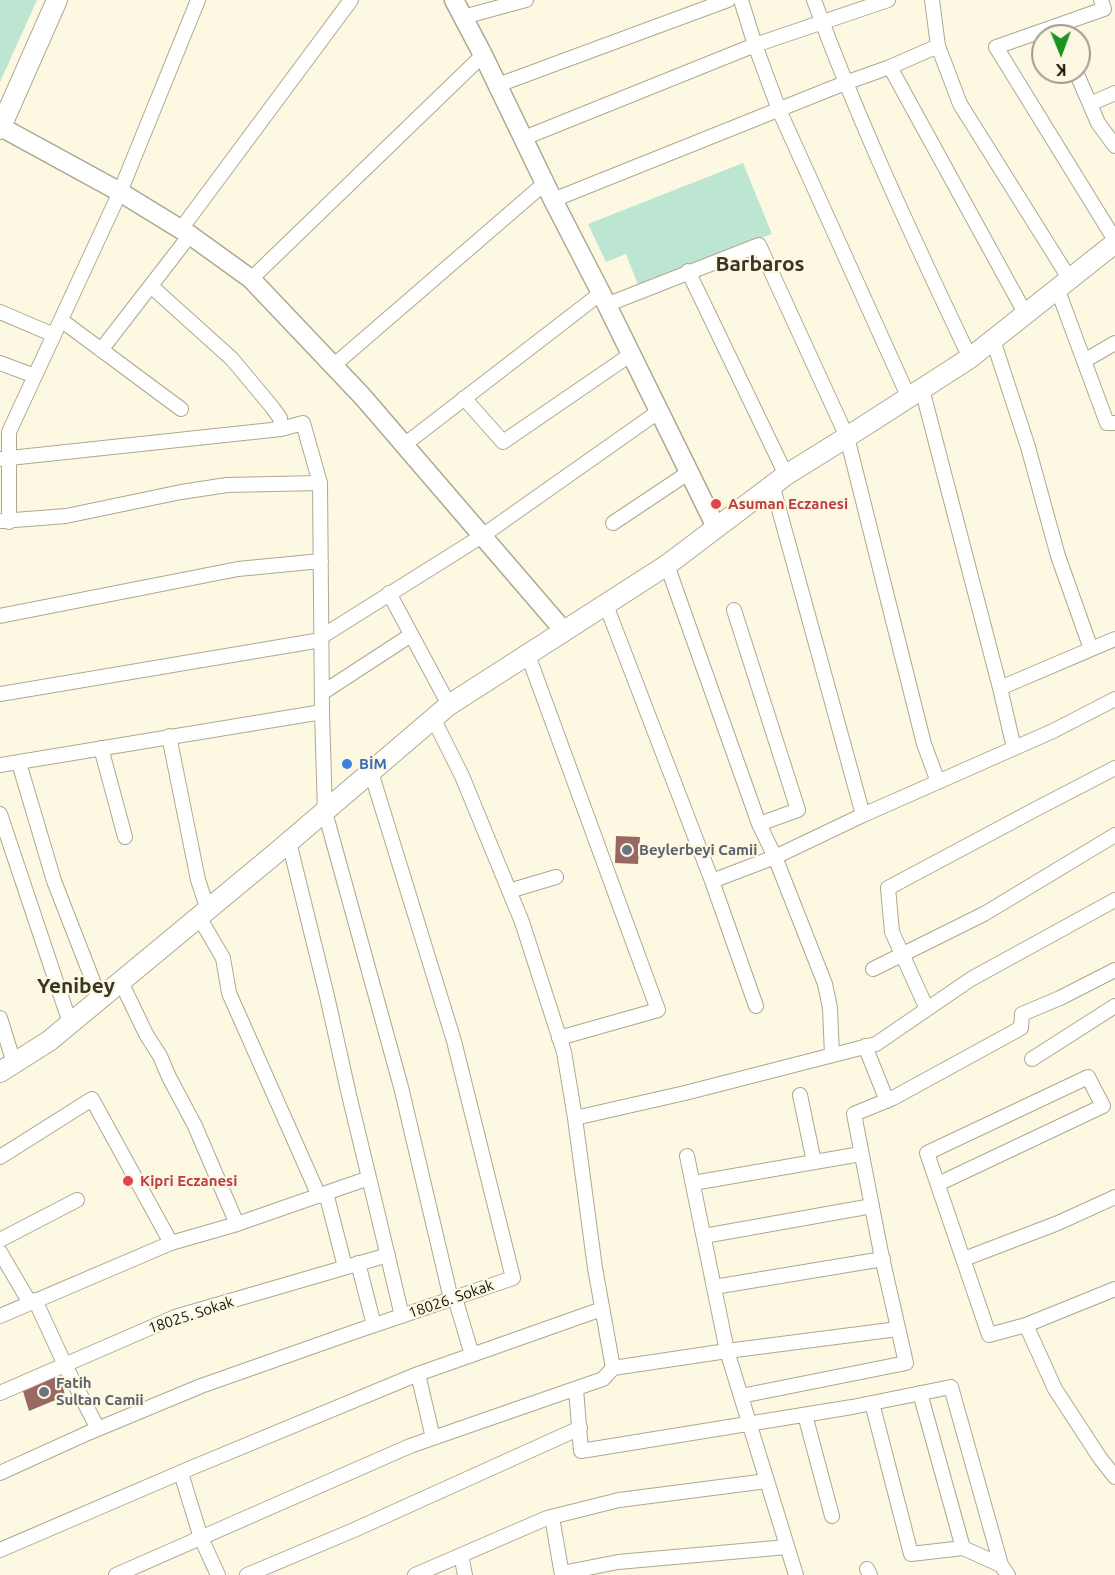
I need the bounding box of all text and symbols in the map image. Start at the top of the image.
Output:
north arrow [1031,24,1091,84]
text: K [1056,61,1067,79]
district label: Barbaros [716,251,804,277]
place label: Asuman Eczanesi [728,495,848,513]
marker: Asuman Eczanesi [709,497,723,511]
place label: BİM [359,755,387,773]
marker: BİM [340,757,354,771]
place label: Beylerbeyi Camii [639,841,757,859]
marker: Beylerbeyi Camii [620,843,634,857]
district label: Yenibey [37,973,115,999]
place label: Kipri Eczanesi [140,1172,237,1190]
marker: Kipri Eczanesi [121,1174,135,1188]
street label: 18026. Sokak [406,1276,496,1322]
street label: 18025. Sokak [146,1293,236,1337]
place label: Fatih Sultan Camii [56,1374,144,1409]
marker: Fatih Sultan Camii [37,1385,51,1399]

